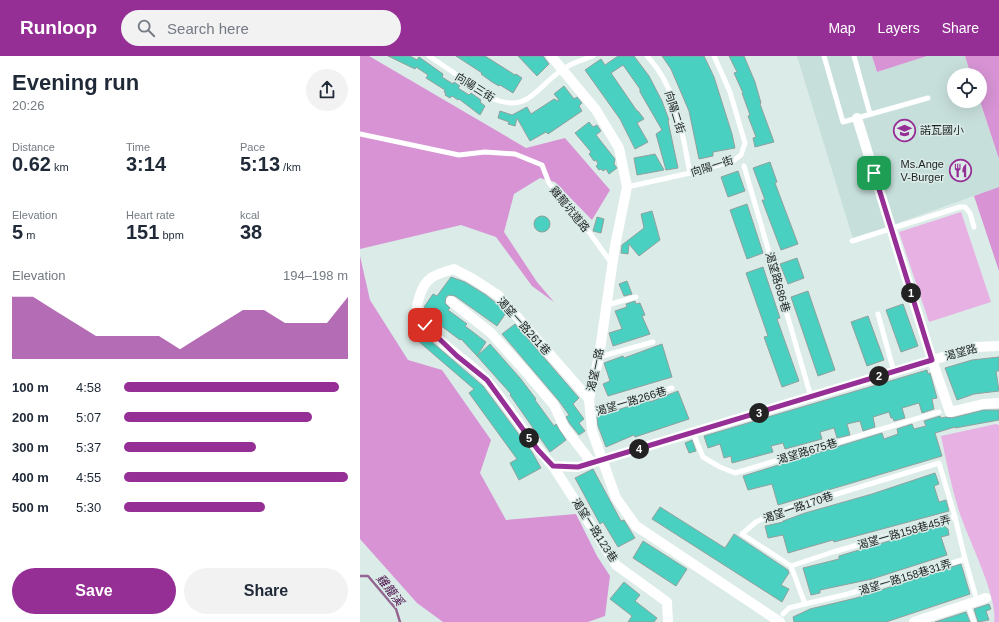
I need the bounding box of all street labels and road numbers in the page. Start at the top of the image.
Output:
street label: 向陽三街 [453,70,497,104]
street label: 向陽二街 [663,89,687,135]
street label: 向陽一街 [689,153,735,179]
street label: 雞籠坑道路 [548,184,592,234]
street label: 渴望路686巷 [764,250,792,314]
street label: 渴望一路261巷 [495,295,553,357]
street label: 渴望路 [944,342,978,362]
street label: 渴望一路 [585,347,605,393]
street label: 渴望一路266巷 [594,385,668,417]
street label: 渴望路675巷 [775,436,839,466]
street label: 渴望一路170巷 [761,489,835,525]
street label: 渴望一路123巷 [570,496,620,564]
street label: 渴望一路158巷45弄 [856,513,952,551]
street label: 渴望一路158巷31弄 [857,557,953,597]

